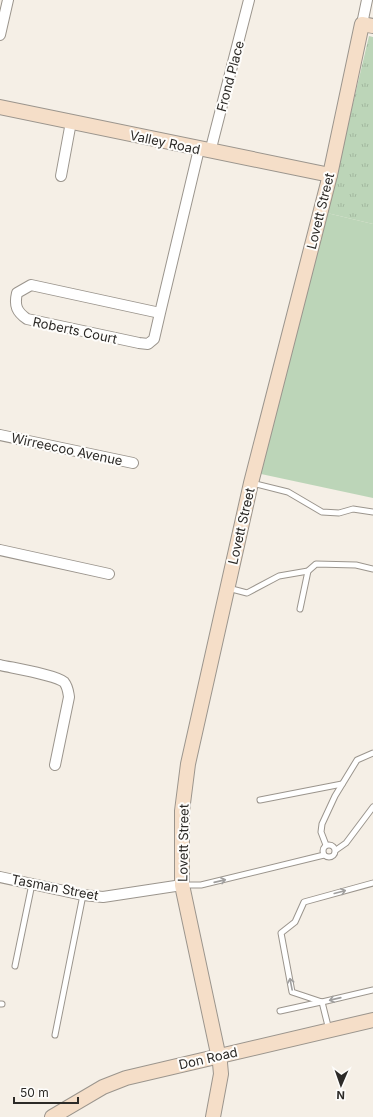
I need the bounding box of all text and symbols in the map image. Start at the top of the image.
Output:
street label: Frond Place [213,39,247,113]
street label: Valley Road [128,127,202,157]
street label: Lovett Street [303,171,337,251]
street label: Roberts Court [31,313,119,347]
street label: Wirreecoo Avenue [10,429,124,469]
street label: Lovett Street [224,486,258,566]
street label: Lovett Street [174,804,192,882]
street label: Tasman Street [10,871,100,903]
one-way arrow [213,876,226,884]
one-way arrow [333,888,346,895]
one-way arrow [286,978,294,991]
one-way arrow [329,995,342,1003]
street label: Don Road [177,1043,239,1073]
north arrow [321,1065,361,1105]
scale bar [14,1079,78,1105]
text: 50 m [20,1085,49,1100]
text: N [336,1088,345,1102]

